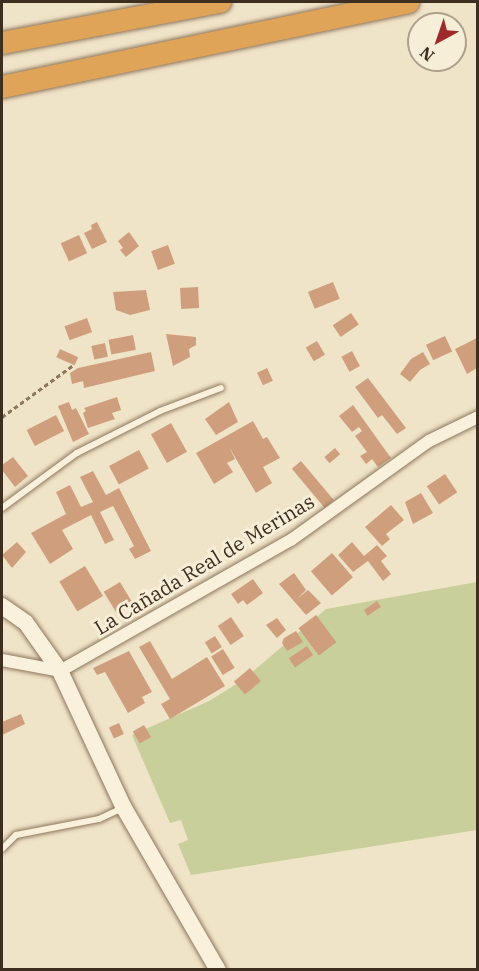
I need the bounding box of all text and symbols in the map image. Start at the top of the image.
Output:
north arrow [407,12,467,72]
text: N [415,43,438,66]
street label: La Cañada Real de Merinas [90,489,318,639]

